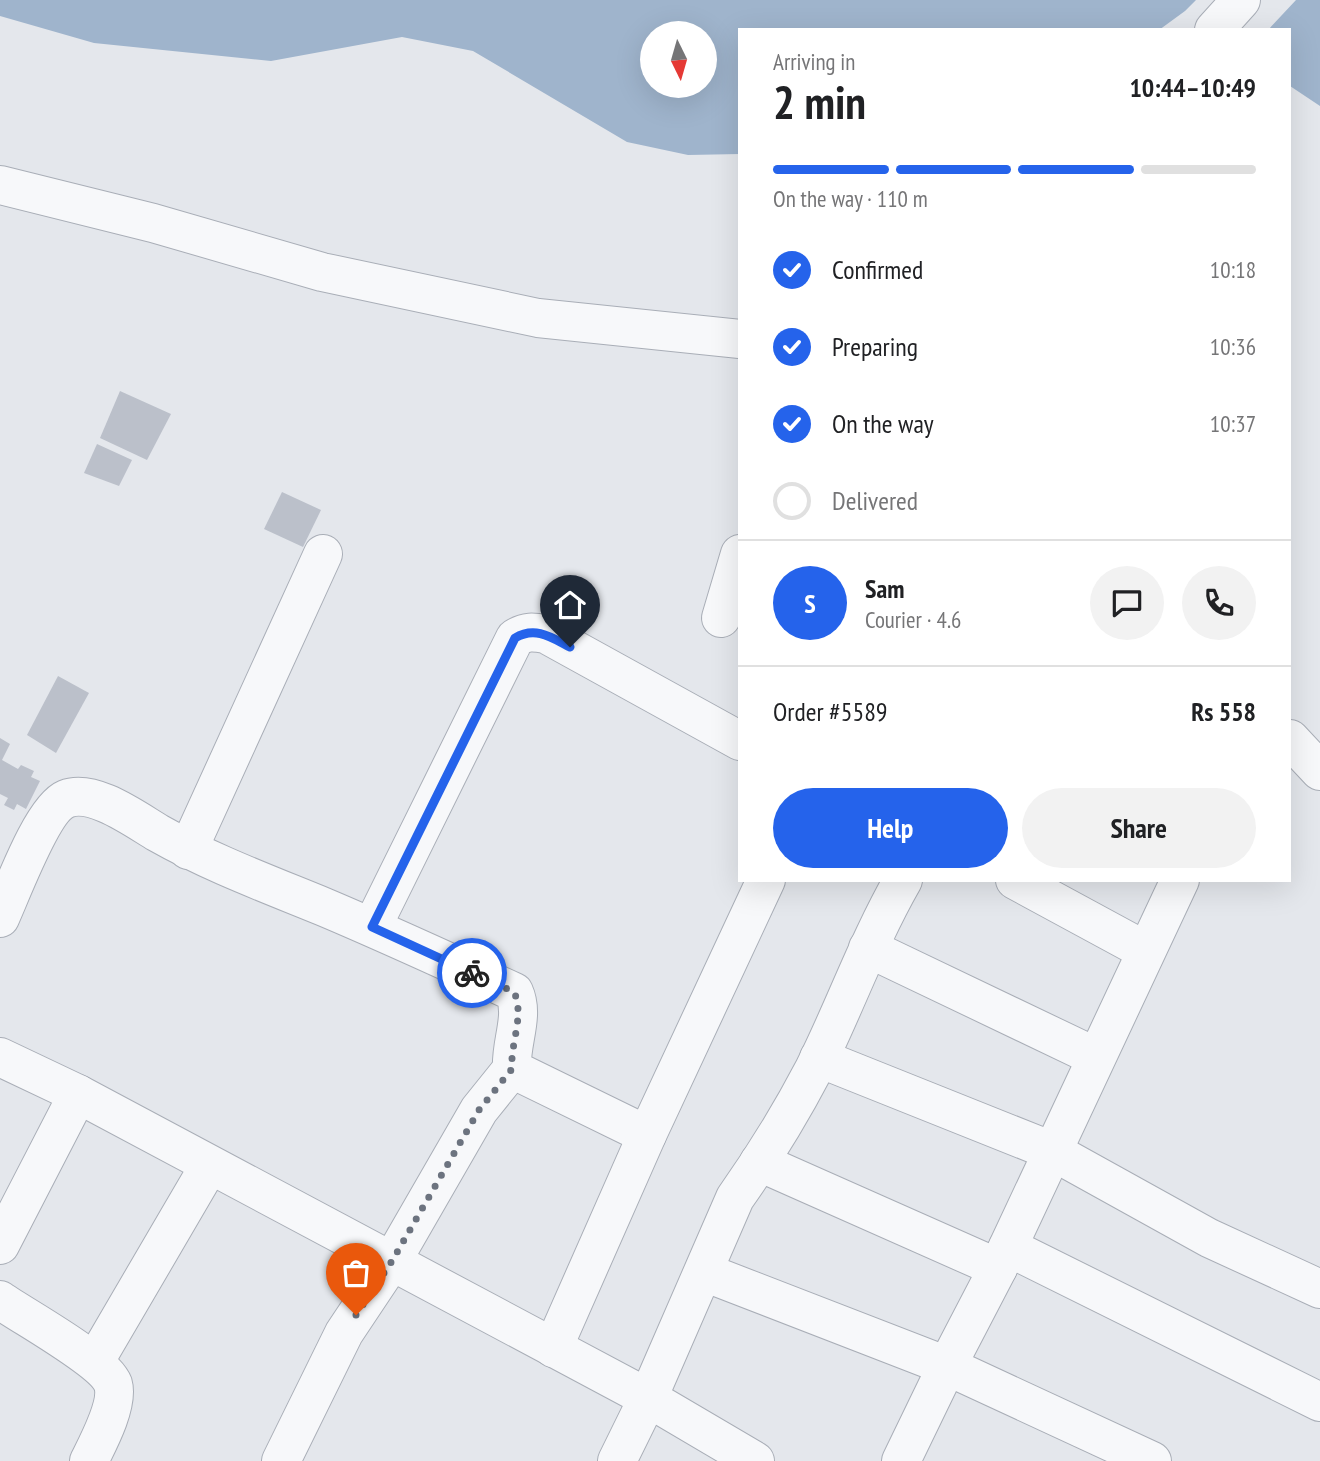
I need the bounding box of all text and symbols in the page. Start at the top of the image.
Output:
north arrow [640,21,718,98]
map controls [640,21,717,98]
text: Arriving in [773,47,855,76]
text: 10:44–10:49 [1129,71,1256,104]
text: 2 min [773,72,866,132]
text: On the way · 110 m [773,184,928,213]
icon: check [773,251,811,289]
text: Confirmed [832,253,923,286]
text: 10:18 [1210,255,1256,284]
icon: check [773,328,811,366]
text: Preparing [832,330,918,363]
text: 10:36 [1210,332,1256,361]
icon: check [773,405,811,443]
text: On the way [832,407,934,440]
text: 10:37 [1210,409,1256,438]
text: Delivered [832,484,918,517]
button: chat [1090,566,1164,640]
button: phone [1182,566,1256,640]
text: Sam [865,572,904,605]
pin [540,575,600,647]
icon: home [551,586,589,624]
text: S [804,587,816,620]
text: Courier · 4.6 [865,605,961,634]
text: Order #5589 [773,695,888,728]
text: Rs 558 [1191,695,1256,728]
button: Help [773,788,1008,868]
button: Share [1022,788,1256,868]
courier [437,938,507,1008]
icon: bike [453,954,491,992]
pin [326,1243,386,1315]
icon: bag [337,1254,375,1292]

